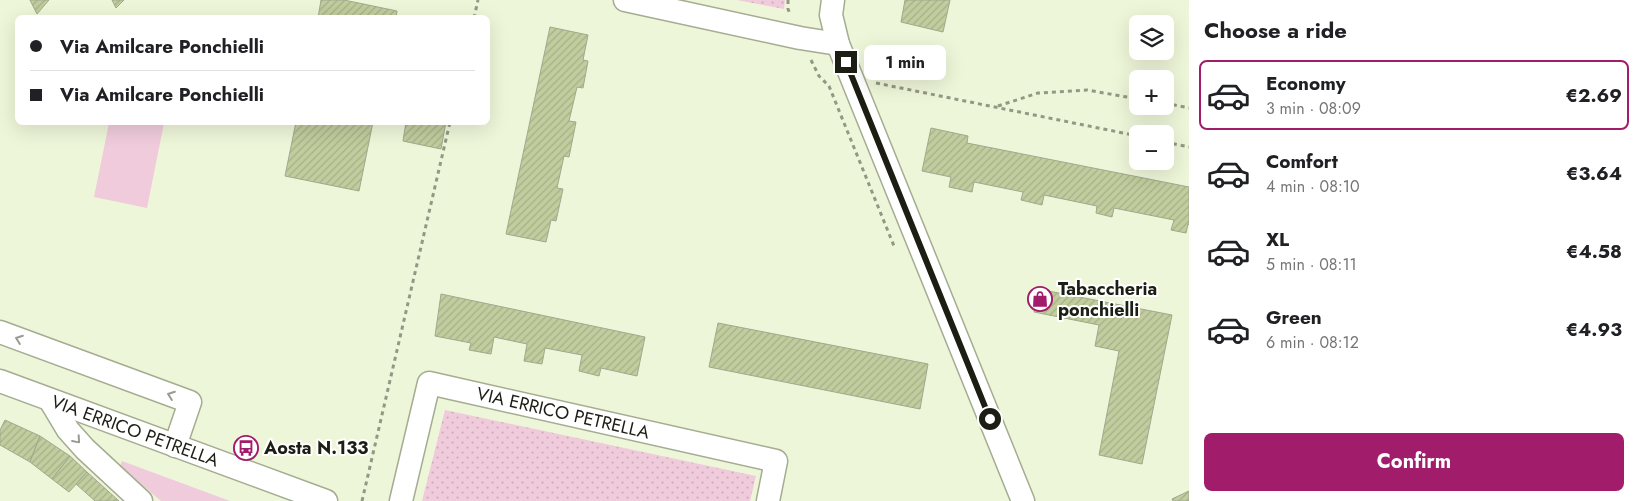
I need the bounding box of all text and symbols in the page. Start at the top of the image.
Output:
text: Choose a ride [1204,14,1347,46]
map controls [1129,15,1174,170]
button: layers [1129,15,1174,60]
text: Via Amilcare Ponchielli [60,33,264,60]
callout: 1 min [864,44,946,80]
route end [835,51,857,73]
text: 1 min [885,51,925,74]
button: + [1129,70,1174,115]
text: Economy [1266,70,1346,97]
icon: car [1206,73,1251,118]
text: Via Amilcare Ponchielli [60,81,264,108]
text: €2.69 [1566,82,1622,109]
text: 3 min · 08:09 [1266,97,1361,120]
button: − [1129,125,1174,170]
text: Comfort [1266,148,1338,175]
icon: car [1206,151,1251,196]
text: €3.64 [1566,160,1622,187]
text: 4 min · 08:10 [1266,175,1360,198]
text: XL [1266,226,1289,253]
icon: car [1206,229,1251,274]
text: €4.58 [1566,238,1622,265]
text: 5 min · 08:11 [1266,253,1357,276]
place label: Tabaccheria ponchielli [1058,276,1157,323]
shop icon: Tabaccheria ponchielli [1027,286,1053,312]
text: Green [1266,304,1322,331]
icon: car [1206,307,1251,352]
text: €4.93 [1566,316,1622,343]
text: 6 min · 08:12 [1266,331,1359,354]
one-way arrow [15,335,24,345]
street label: VIA ERRICO PETRELLA [474,380,652,446]
street label: VIA ERRICO PETRELLA [48,389,223,473]
one-way arrow [168,391,176,401]
route start [979,408,1001,430]
button: Confirm [1204,433,1624,491]
one-way arrow [72,434,80,443]
bus stop icon: Aosta N.133 [233,435,259,461]
place label: Aosta N.133 [263,435,369,461]

